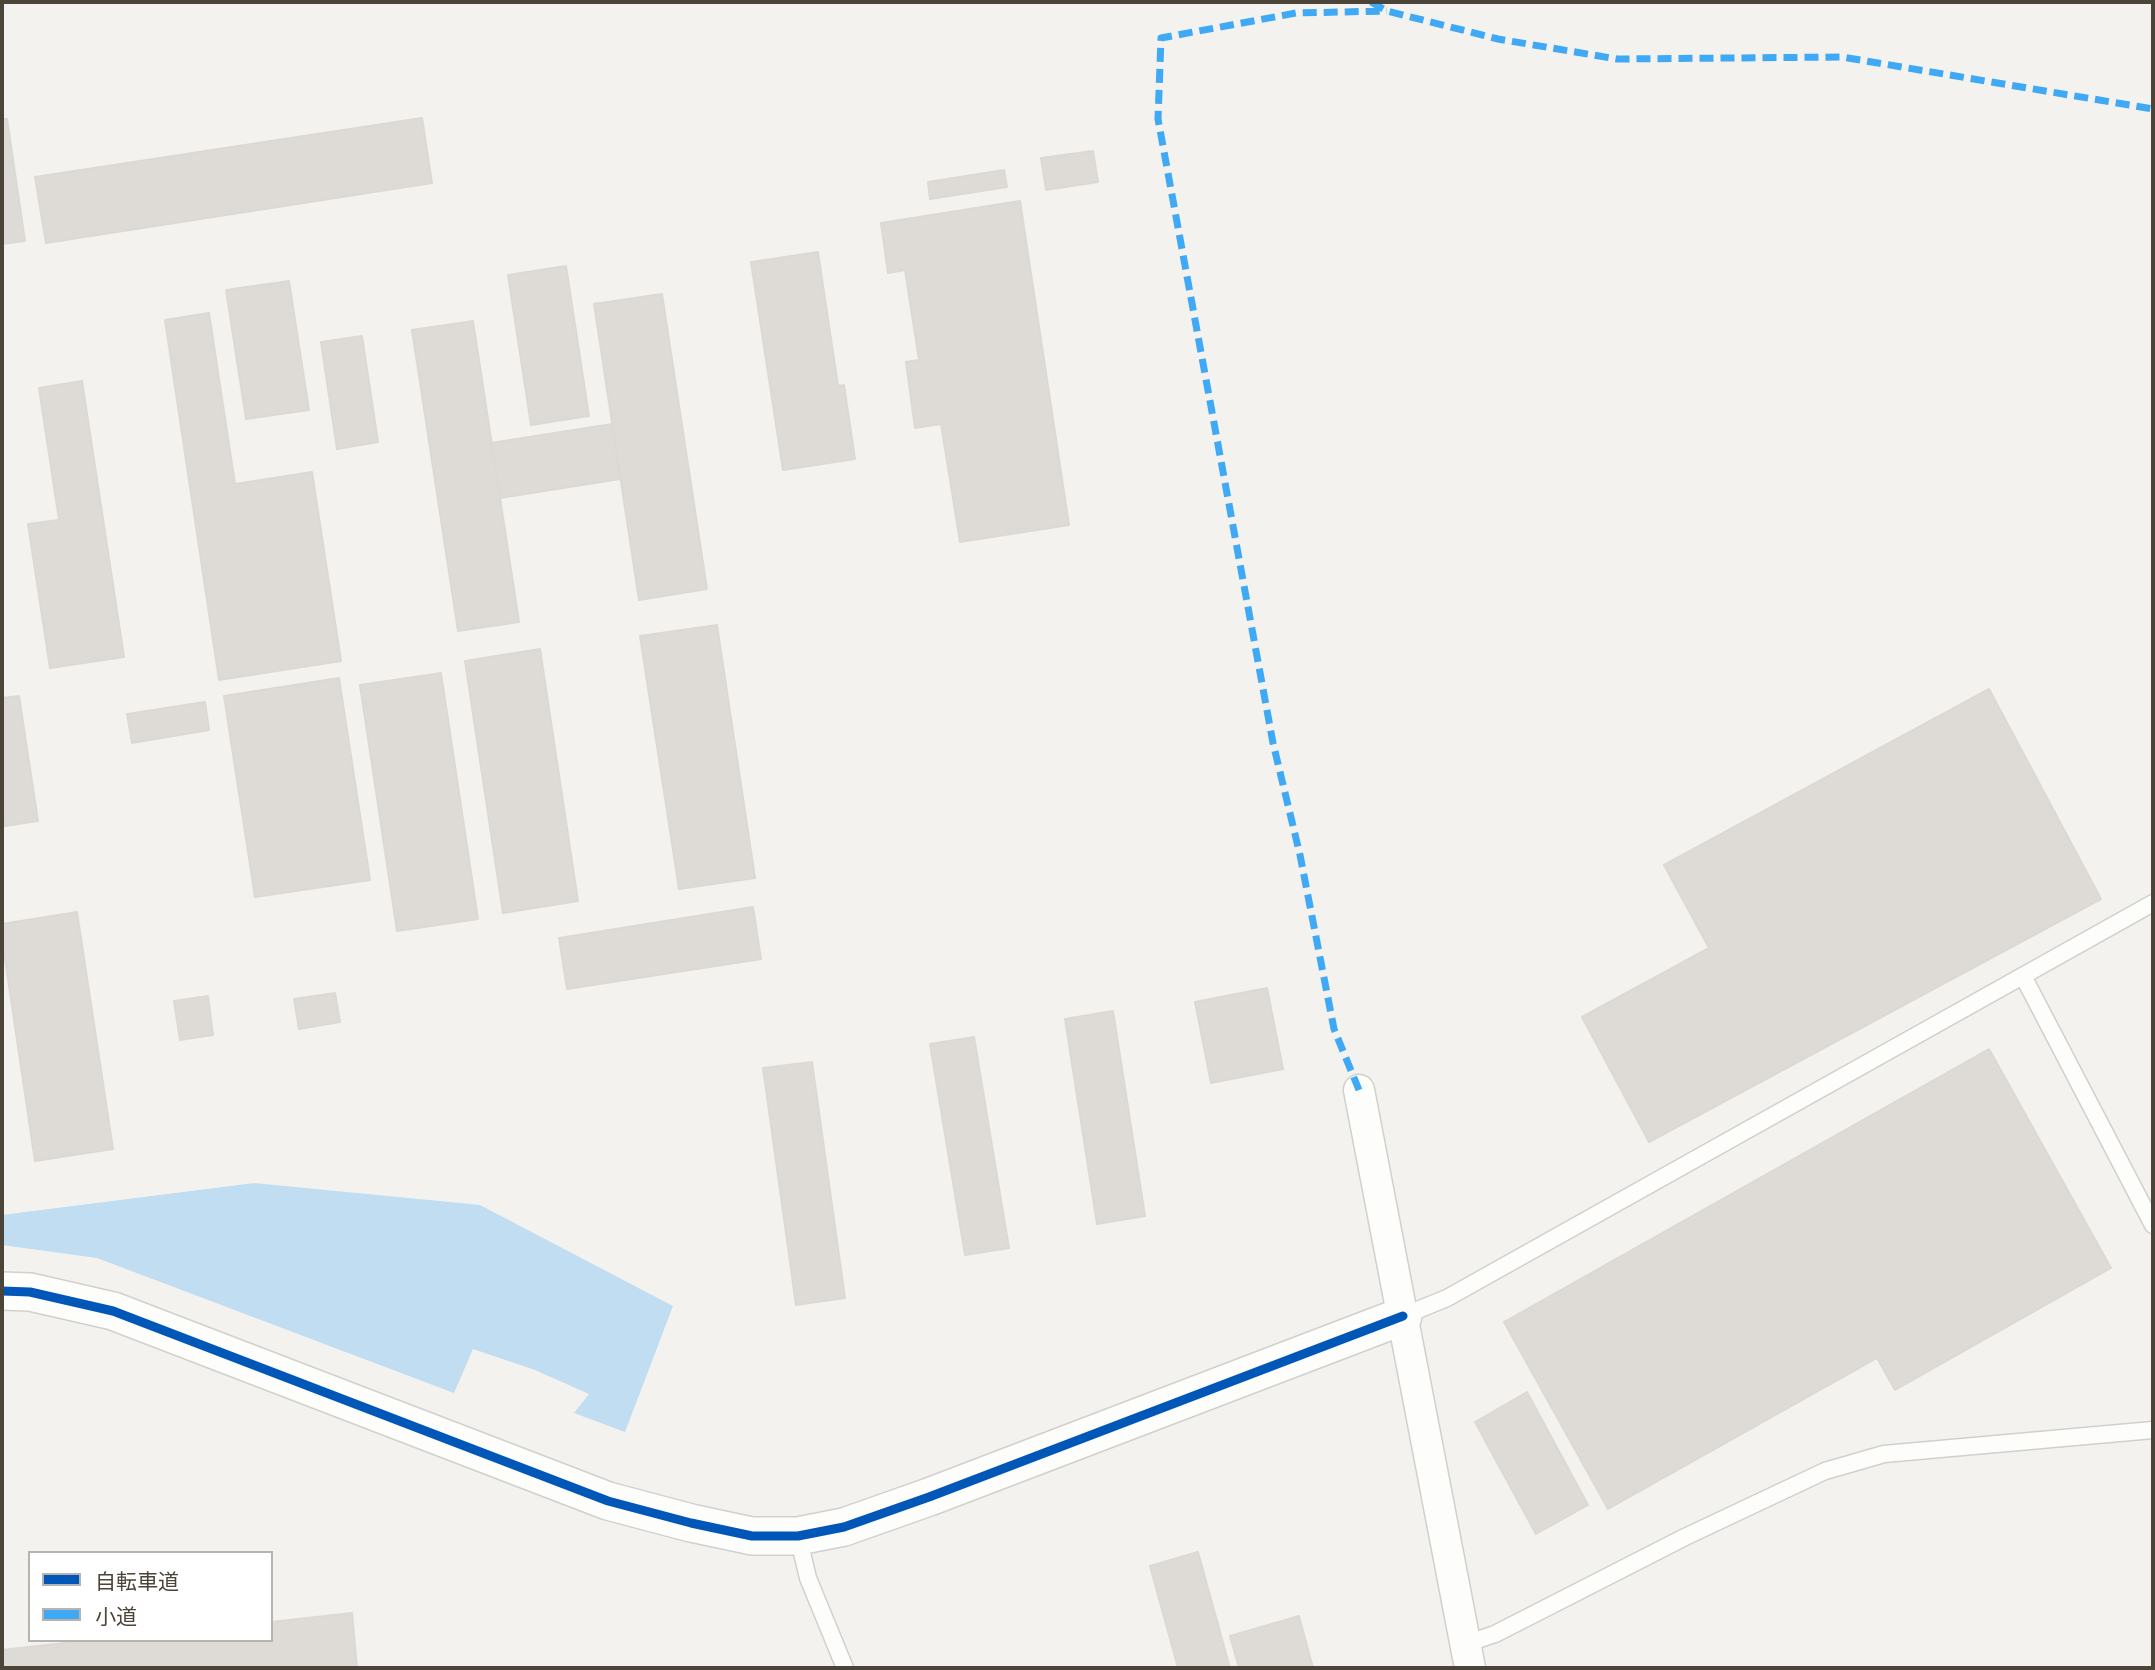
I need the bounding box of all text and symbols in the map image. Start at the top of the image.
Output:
legend [28,1551,273,1642]
text: 自転車道 [95,1569,179,1594]
text: 小道 [95,1604,137,1629]

